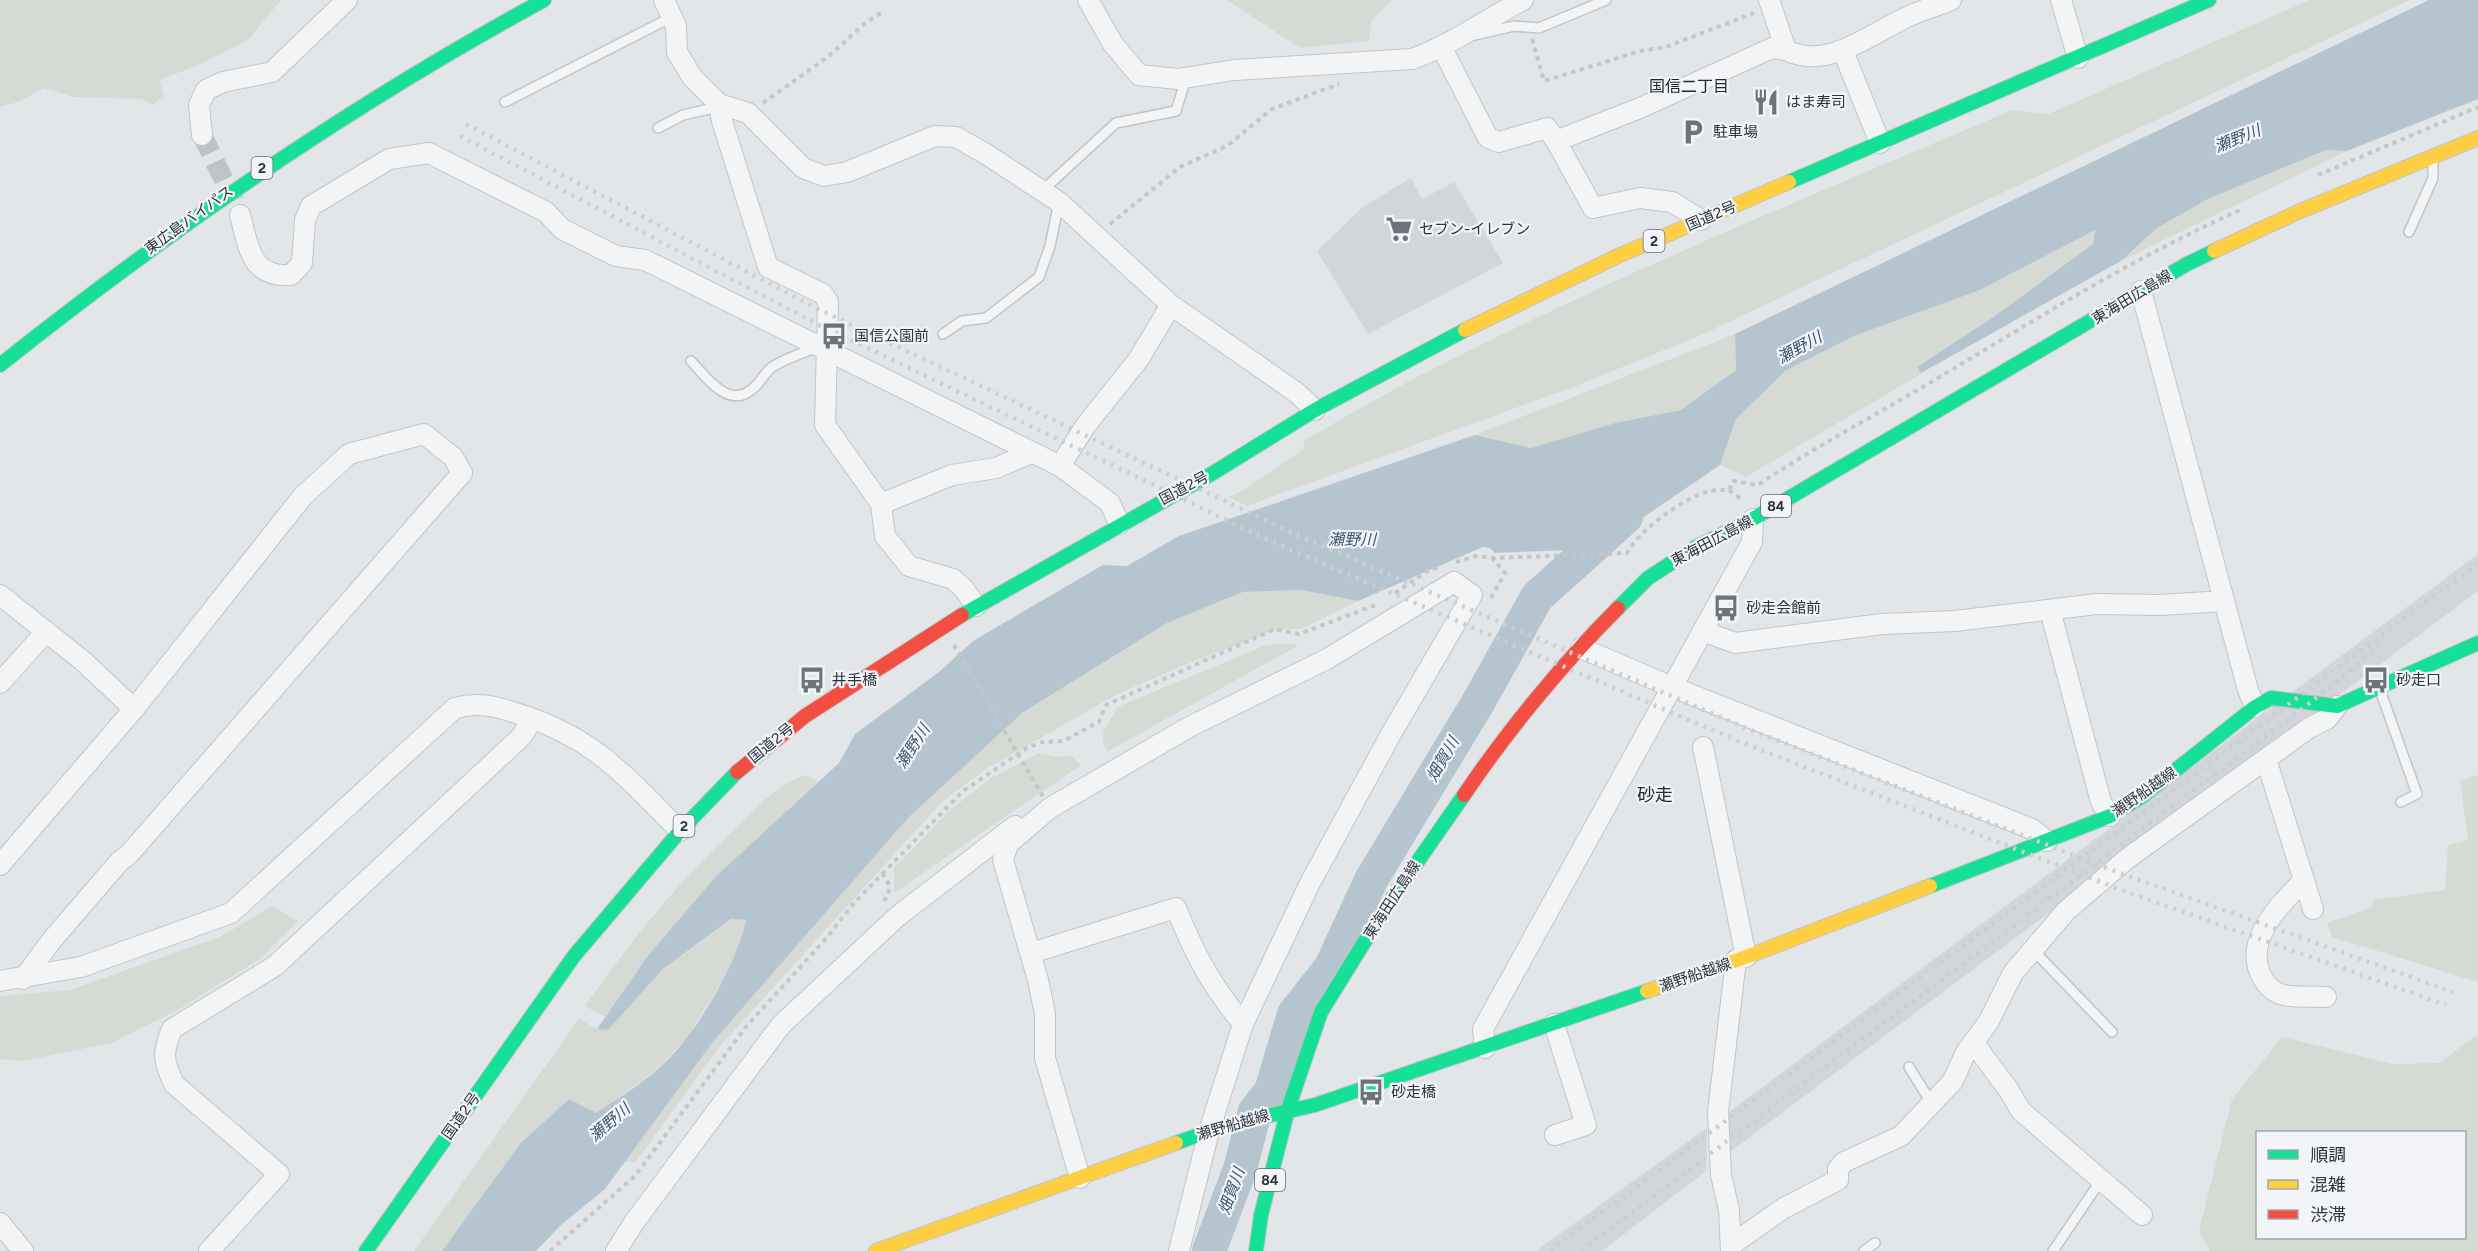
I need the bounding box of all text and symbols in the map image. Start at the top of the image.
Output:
district label: 国信二丁目 [1649,77,1729,96]
restaurant icon: はま寿司 [1751,87,1781,117]
place label: はま寿司 [1786,93,1846,111]
parking icon: 駐車場 [1678,117,1708,147]
water label: 瀬野川 [2211,120,2265,156]
place label: 駐車場 [1713,123,1758,141]
road number: 2 [252,157,272,179]
street label: 東広島バイパス [141,182,237,258]
street label: 国道2号 [1683,197,1739,235]
supermarket icon: セブン-イレブン [1384,214,1414,244]
place label: セブン-イレブン [1419,220,1530,238]
road number: 2 [1644,230,1664,252]
street label: 東海田広島線 [2089,266,2175,328]
bus stop icon: 国信公園前 [819,321,849,351]
place label: 国信公園前 [854,327,929,345]
water label: 瀬野川 [1774,327,1827,367]
street label: 国道2号 [1156,468,1212,508]
road number: 84 [1761,495,1791,517]
street label: 東海田広島線 [1668,512,1756,570]
water label: 瀬野川 [1328,530,1378,549]
bus stop icon: 砂走会館前 [1711,593,1741,623]
place label: 砂走会館前 [1746,599,1821,617]
bus stop icon: 井手橋 [797,665,827,695]
bus stop icon: 砂走口 [2361,665,2391,695]
place label: 井手橋 [832,671,877,689]
place label: 砂走口 [2396,671,2441,689]
street label: 国道2号 [745,719,797,767]
water label: 瀬野川 [891,719,935,772]
water label: 畑賀川 [1422,732,1464,785]
street label: 瀬野船越線 [2108,763,2180,821]
district label: 砂走 [1637,784,1673,806]
road number: 2 [674,815,694,837]
street label: 東海田広島線 [1360,857,1424,943]
street label: 瀬野船越線 [1657,954,1733,996]
bus stop icon: 砂走橋 [1356,1077,1386,1107]
place label: 砂走橋 [1391,1083,1436,1101]
street label: 国道2号 [438,1089,484,1143]
water label: 瀬野川 [585,1098,635,1145]
street label: 瀬野船越線 [1194,1106,1272,1144]
legend [2256,1131,2466,1239]
text: 順調 [2310,1144,2346,1166]
water label: 畑賀川 [1214,1163,1249,1217]
road number: 84 [1255,1169,1285,1191]
text: 混雑 [2310,1174,2346,1196]
text: 渋滞 [2310,1204,2346,1226]

